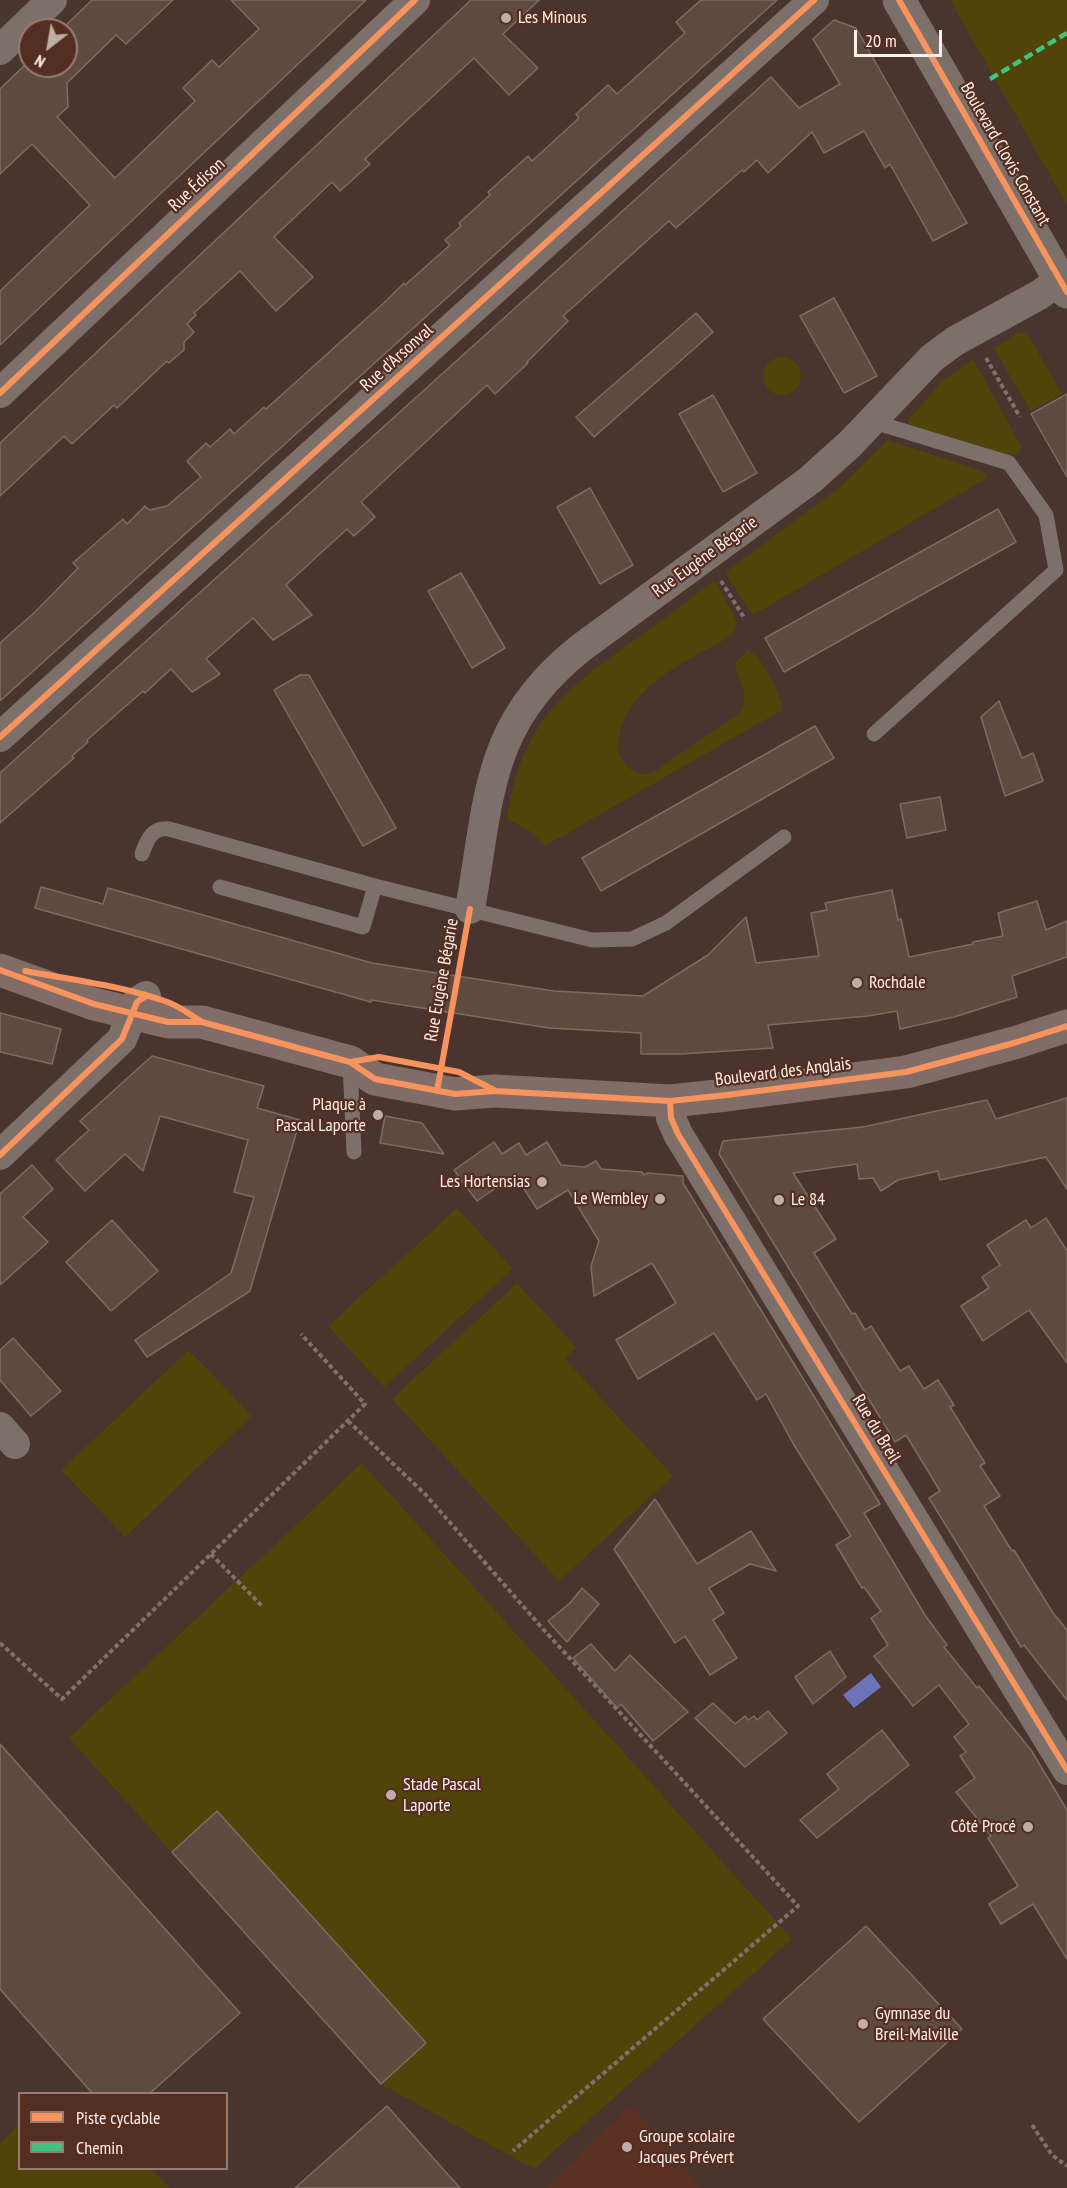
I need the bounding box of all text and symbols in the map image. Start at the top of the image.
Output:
place label: Les Minous [518,7,587,29]
marker: Les Minous [499,11,513,25]
north arrow [18,18,78,78]
scale bar [857,18,946,56]
text: 20 m [865,29,897,52]
text: N [31,51,49,73]
street label: Boulevard Clovis Constant [955,79,1055,229]
street label: Rue Édison [164,154,230,216]
street label: Rue d'Arsonval [356,320,438,396]
street label: Rue Eugène Bégarie [648,512,762,602]
street label: Rue Eugène Bégarie [421,917,463,1043]
place label: Rochdale [869,972,926,994]
marker: Rochdale [850,976,864,990]
street label: Boulevard des Anglais [714,1053,852,1091]
place label: Plaque à Pascal Laporte [276,1094,366,1136]
marker: Plaque à Pascal Laporte [371,1108,385,1122]
place label: Les Hortensias [440,1171,530,1193]
marker: Les Hortensias [535,1175,549,1189]
place label: Le Wembley [574,1188,648,1210]
place label: Le 84 [791,1189,825,1211]
marker: Le Wembley [653,1192,667,1206]
marker: Le 84 [772,1193,786,1207]
street label: Rue du Breil [847,1391,905,1467]
place label: Stade Pascal Laporte [403,1774,481,1816]
marker: Stade Pascal Laporte [384,1788,398,1802]
place label: Côté Procé [951,1816,1016,1838]
marker: Côté Procé [1021,1820,1035,1834]
place label: Gymnase du Breil-Malville [875,2003,959,2046]
marker: Gymnase du Breil-Malville [856,2017,870,2031]
legend [18,2092,228,2170]
text: Piste cyclable [76,2106,160,2129]
place label: Groupe scolaire Jacques Prévert [639,2126,735,2168]
text: Chemin [76,2136,123,2159]
marker: Groupe scolaire Jacques Prévert [620,2140,634,2154]

